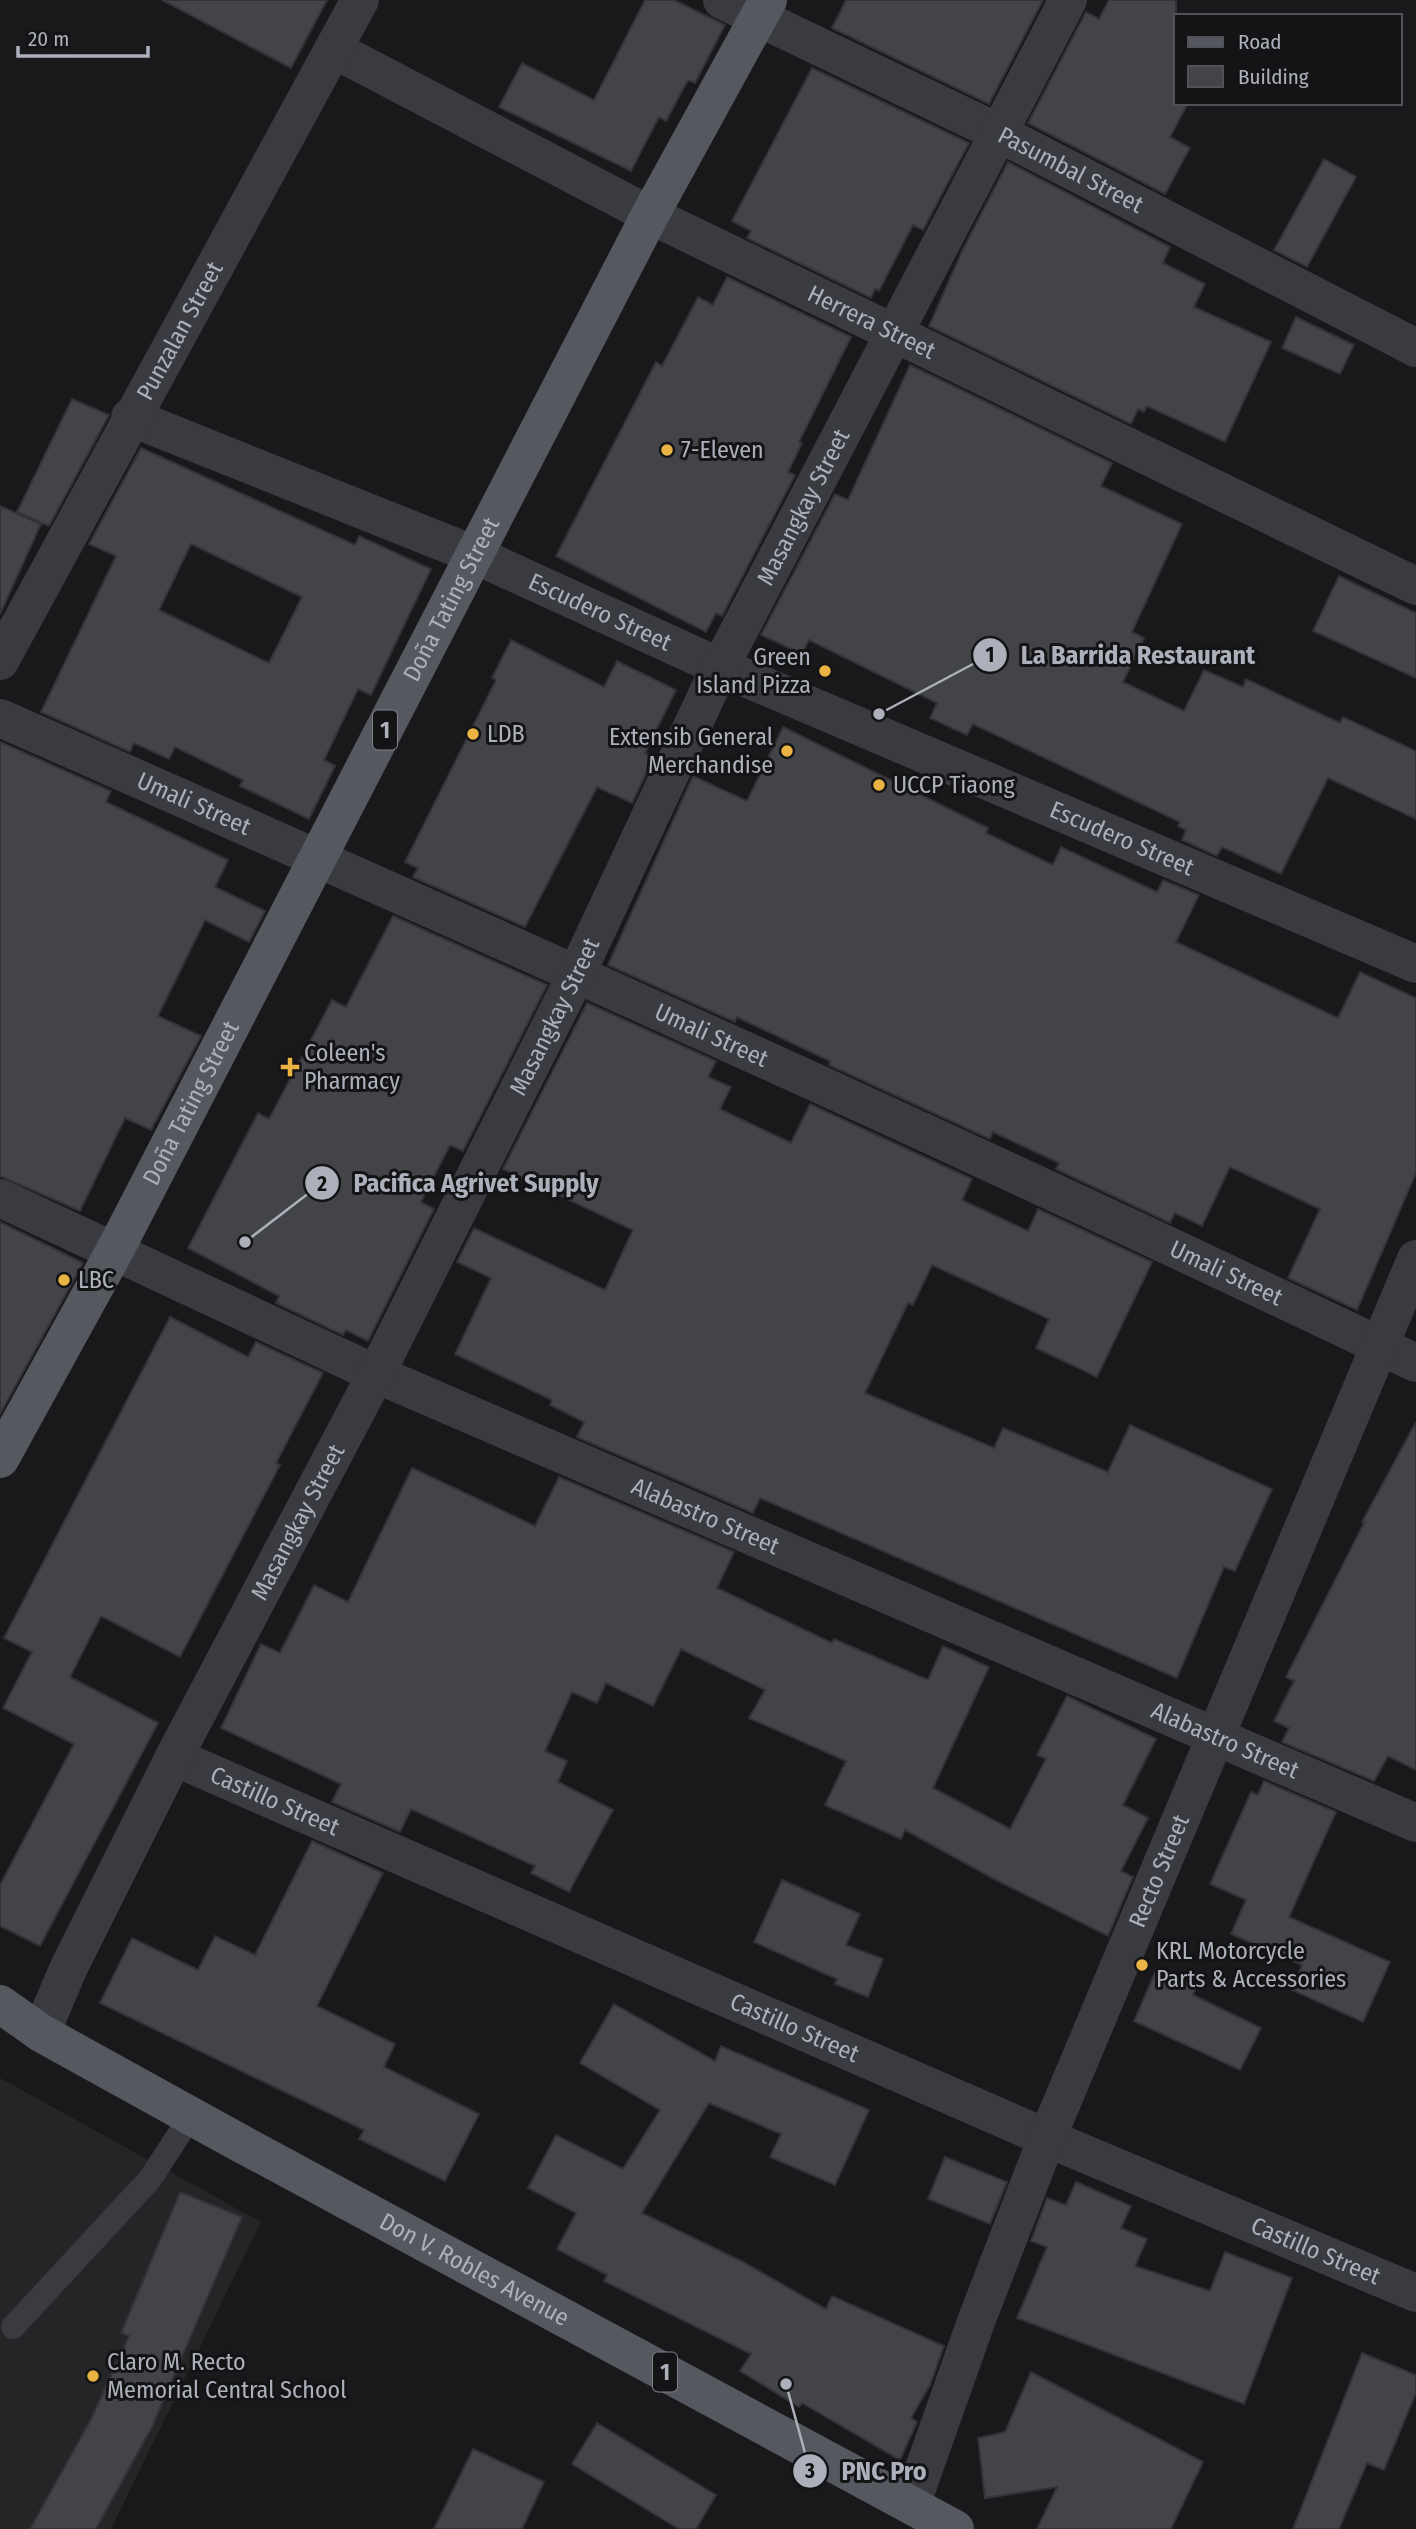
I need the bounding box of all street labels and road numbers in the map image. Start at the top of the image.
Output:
street label: Pasumbal Street [994,121,1148,219]
street label: Punzalan Street [131,257,229,405]
street label: Herrera Street [803,280,940,365]
street label: Masangkay Street [751,424,856,590]
street label: Doña Tating Street [397,512,505,686]
street label: Escudero Street [524,567,676,657]
road number: 1 [373,710,397,750]
street label: Umali Street [133,766,255,841]
street label: Escudero Street [1046,795,1198,882]
street label: Masangkay Street [504,933,605,1100]
street label: Umali Street [650,997,773,1073]
street label: Doña Tating Street [137,1016,245,1190]
street label: Umali Street [1165,1234,1287,1312]
street label: Masangkay Street [245,1439,350,1605]
street label: Alabastro Street [627,1472,784,1560]
street label: Alabastro Street [1147,1696,1303,1785]
street label: Castillo Street [206,1761,344,1841]
street label: Recto Street [1123,1810,1195,1932]
street label: Castillo Street [726,1987,863,2068]
street label: Don V. Robles Avenue [375,2207,574,2332]
street label: Castillo Street [1247,2211,1385,2290]
road number: 1 [653,2352,677,2392]

